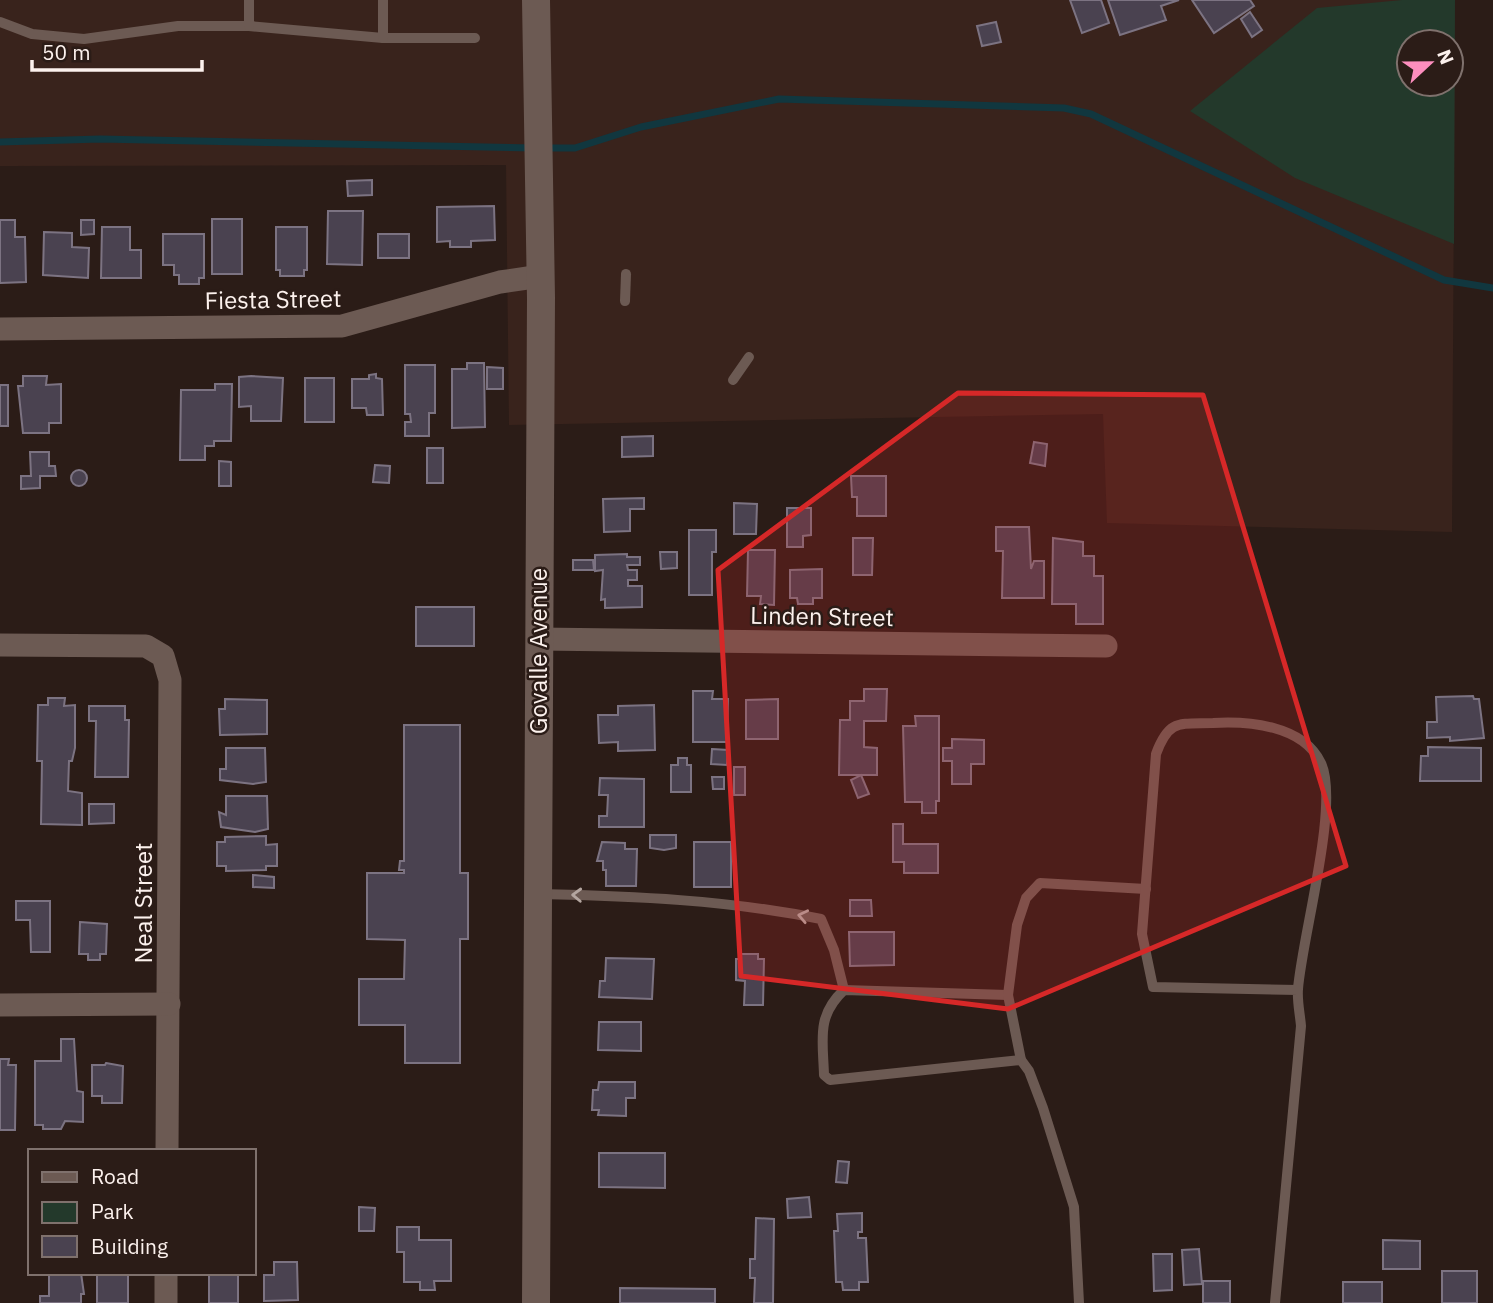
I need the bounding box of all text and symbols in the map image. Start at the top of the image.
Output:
scale bar [32,28,201,72]
north arrow [1395,28,1465,98]
text: 50 m [42,38,91,66]
text: N [1432,46,1459,68]
street label: Fiesta Street [204,282,342,316]
street label: Govalle Avenue [522,568,554,734]
street label: Linden Street [750,599,894,633]
street label: Neal Street [127,843,159,963]
one-way arrow [571,888,582,903]
one-way arrow [797,909,809,924]
legend [28,1149,256,1275]
text: Road [91,1162,139,1190]
text: Park [91,1197,134,1225]
text: Building [91,1232,168,1260]

